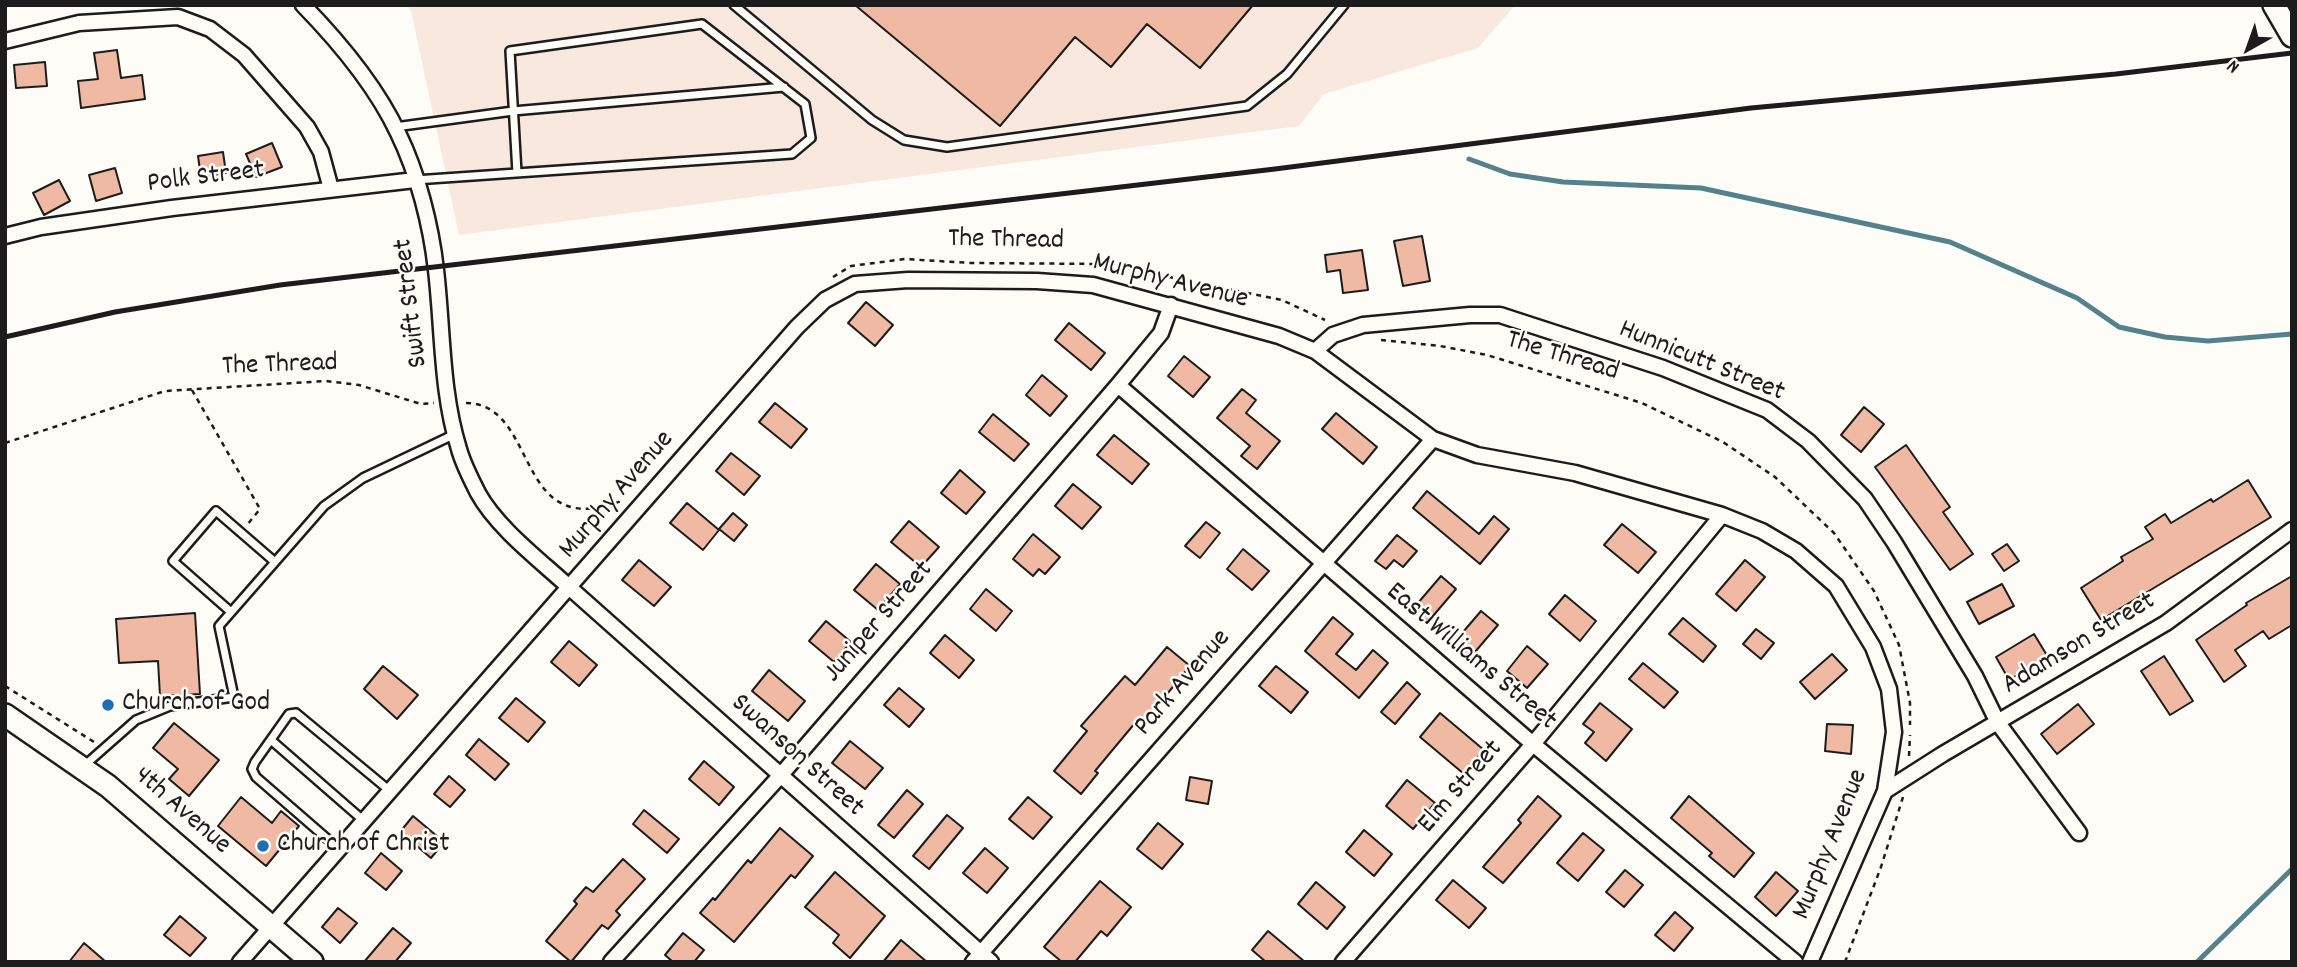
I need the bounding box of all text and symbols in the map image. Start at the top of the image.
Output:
north arrow [2213,14,2283,84]
text: N [2222,52,2246,79]
street label: Polk Street [146,155,266,203]
street label: The Thread [948,224,1064,260]
street label: Swift Street [388,236,438,370]
street label: Murphy Avenue [1089,247,1251,319]
street label: Hunnicutt Street [1613,314,1789,412]
street label: The Thread [1502,325,1622,391]
street label: The Thread [222,348,338,386]
street label: Murphy Avenue [553,425,683,567]
street label: Juniper Street [818,555,942,691]
street label: East Williams Street [1378,577,1562,739]
street label: Adamson Street [1997,586,2163,704]
street label: Park Avenue [1128,624,1240,744]
place label: Church of God [122,688,270,722]
street label: Swanson Street [722,688,870,826]
marker: Church of God [100,697,116,713]
street label: Elm Street [1412,734,1512,842]
street label: 4th Avenue [126,761,236,863]
street label: Murphy Avenue [1787,765,1877,925]
place label: Church of Christ [277,829,450,863]
marker: Church of Christ [255,838,271,854]

